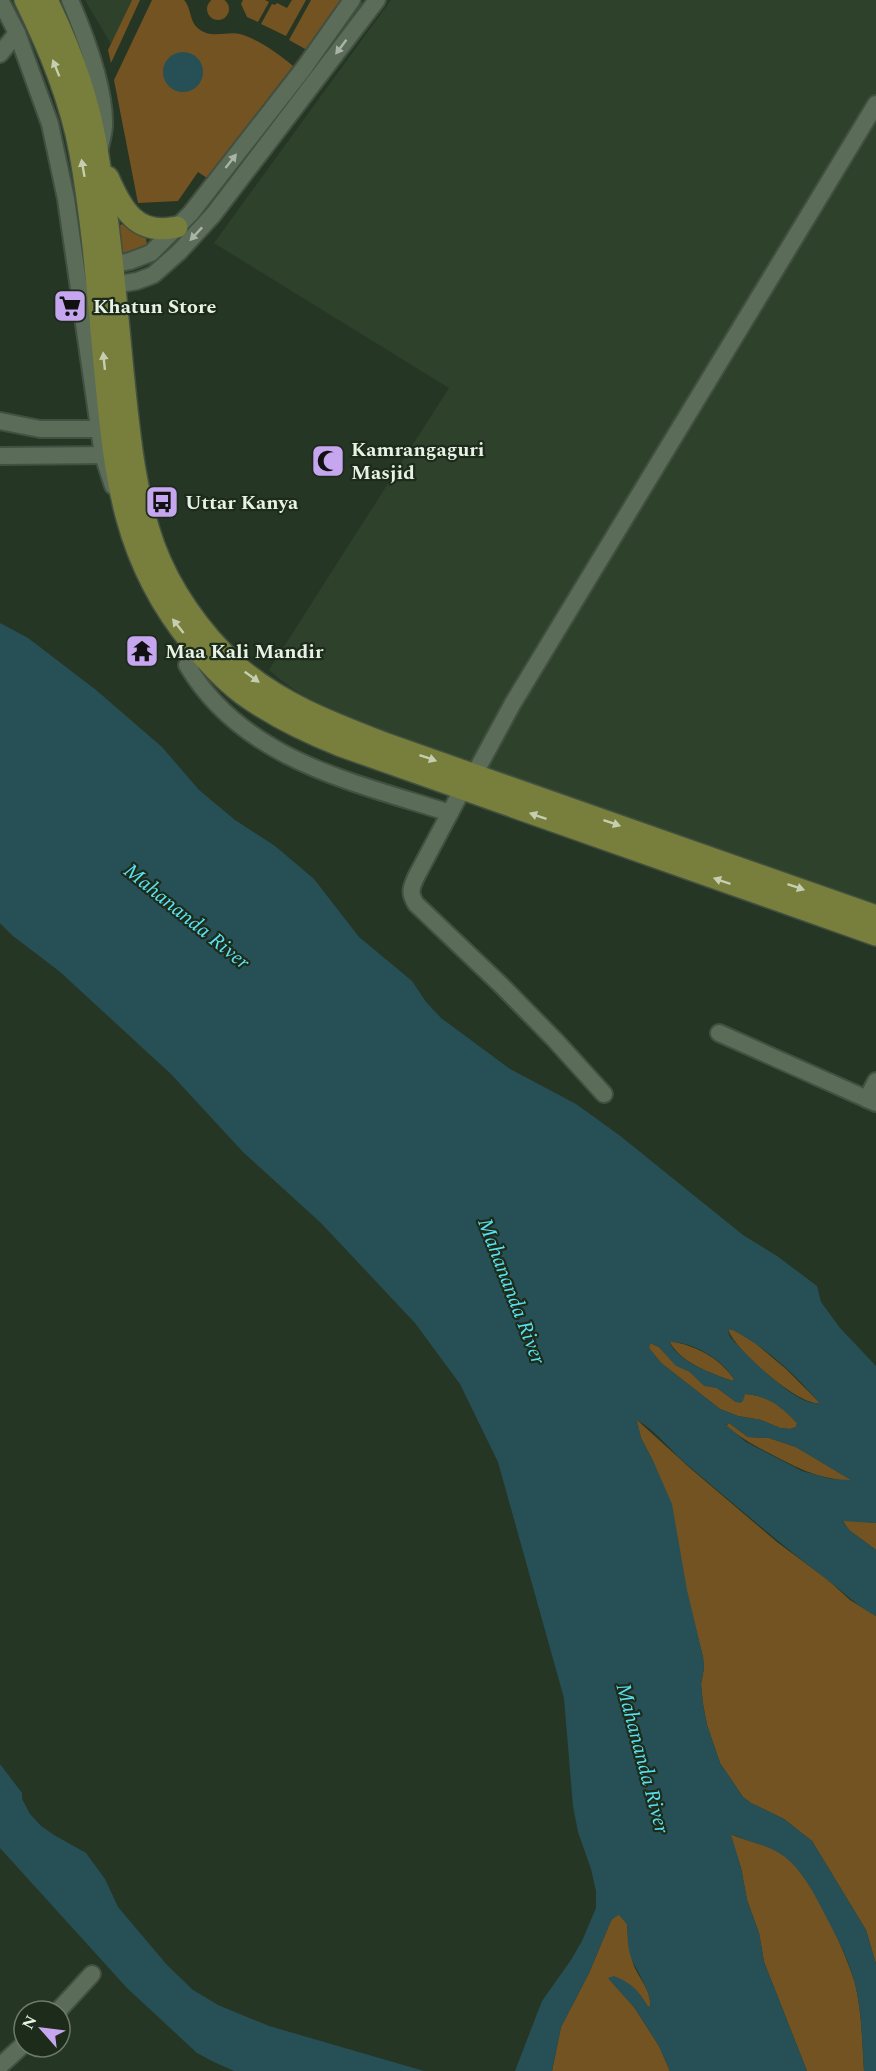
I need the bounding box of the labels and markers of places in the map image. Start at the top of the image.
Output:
supermarket icon: Khatun Store [52,288,88,324]
place label: Khatun Store [93,292,216,322]
place label: Kamrangaguri Masjid [351,435,485,488]
mosque icon: Kamrangaguri Masjid [310,443,346,479]
bus stop icon: Uttar Kanya [144,484,180,520]
place label: Uttar Kanya [185,488,299,518]
temple icon: Maa Kali Mandir [124,633,160,669]
place label: Maa Kali Mandir [165,637,324,667]

